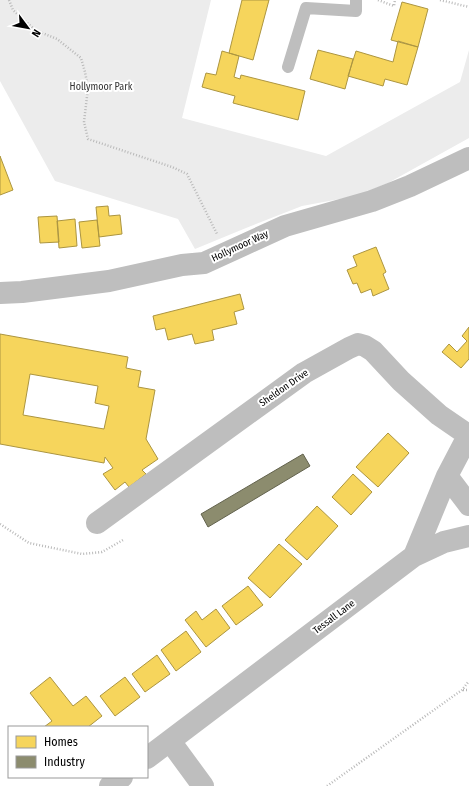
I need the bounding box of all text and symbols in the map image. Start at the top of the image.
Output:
north arrow [8,8,48,48]
text: N [29,27,43,39]
park label: Hollymoor Park [70,81,133,93]
street label: Hollymoor Way [210,227,271,264]
street label: Sheldon Drive [257,367,311,409]
street label: Tessall Lane [311,597,357,637]
legend [8,726,148,778]
text: Homes [44,735,78,749]
text: Industry [44,755,85,769]

